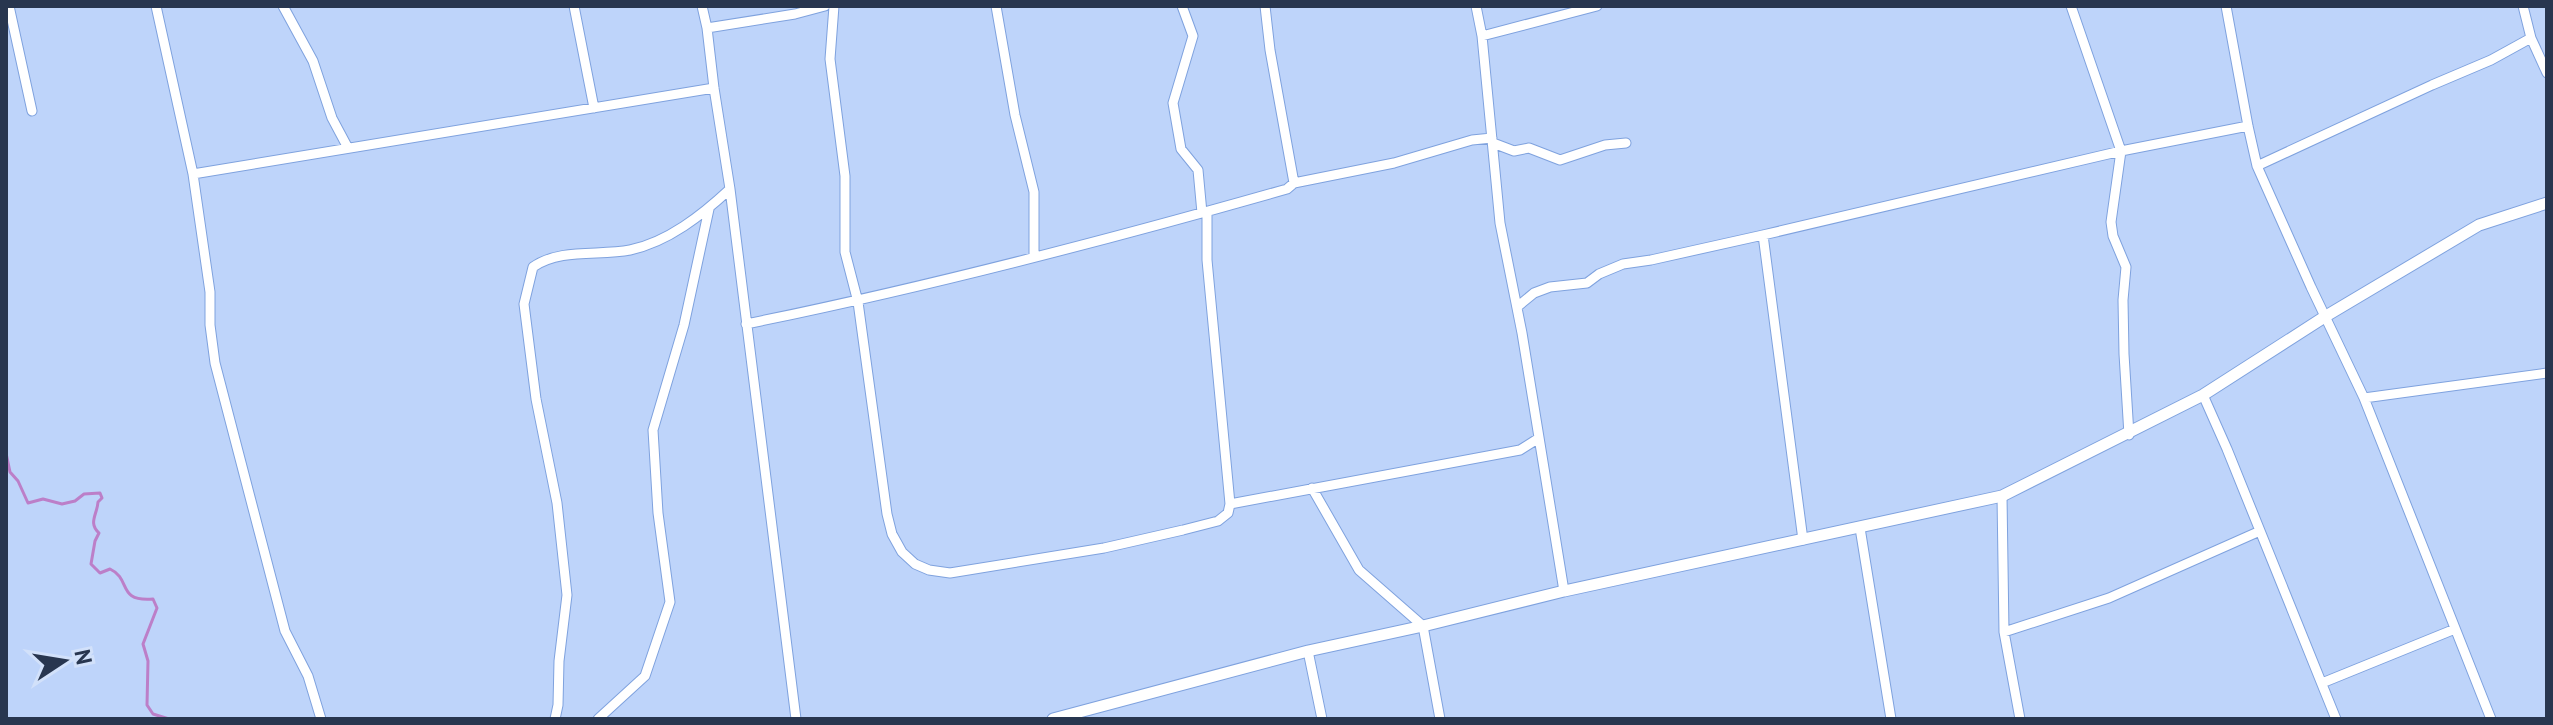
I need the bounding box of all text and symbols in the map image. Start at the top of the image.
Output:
north arrow [24,621,104,701]
text: N [68,647,99,667]

